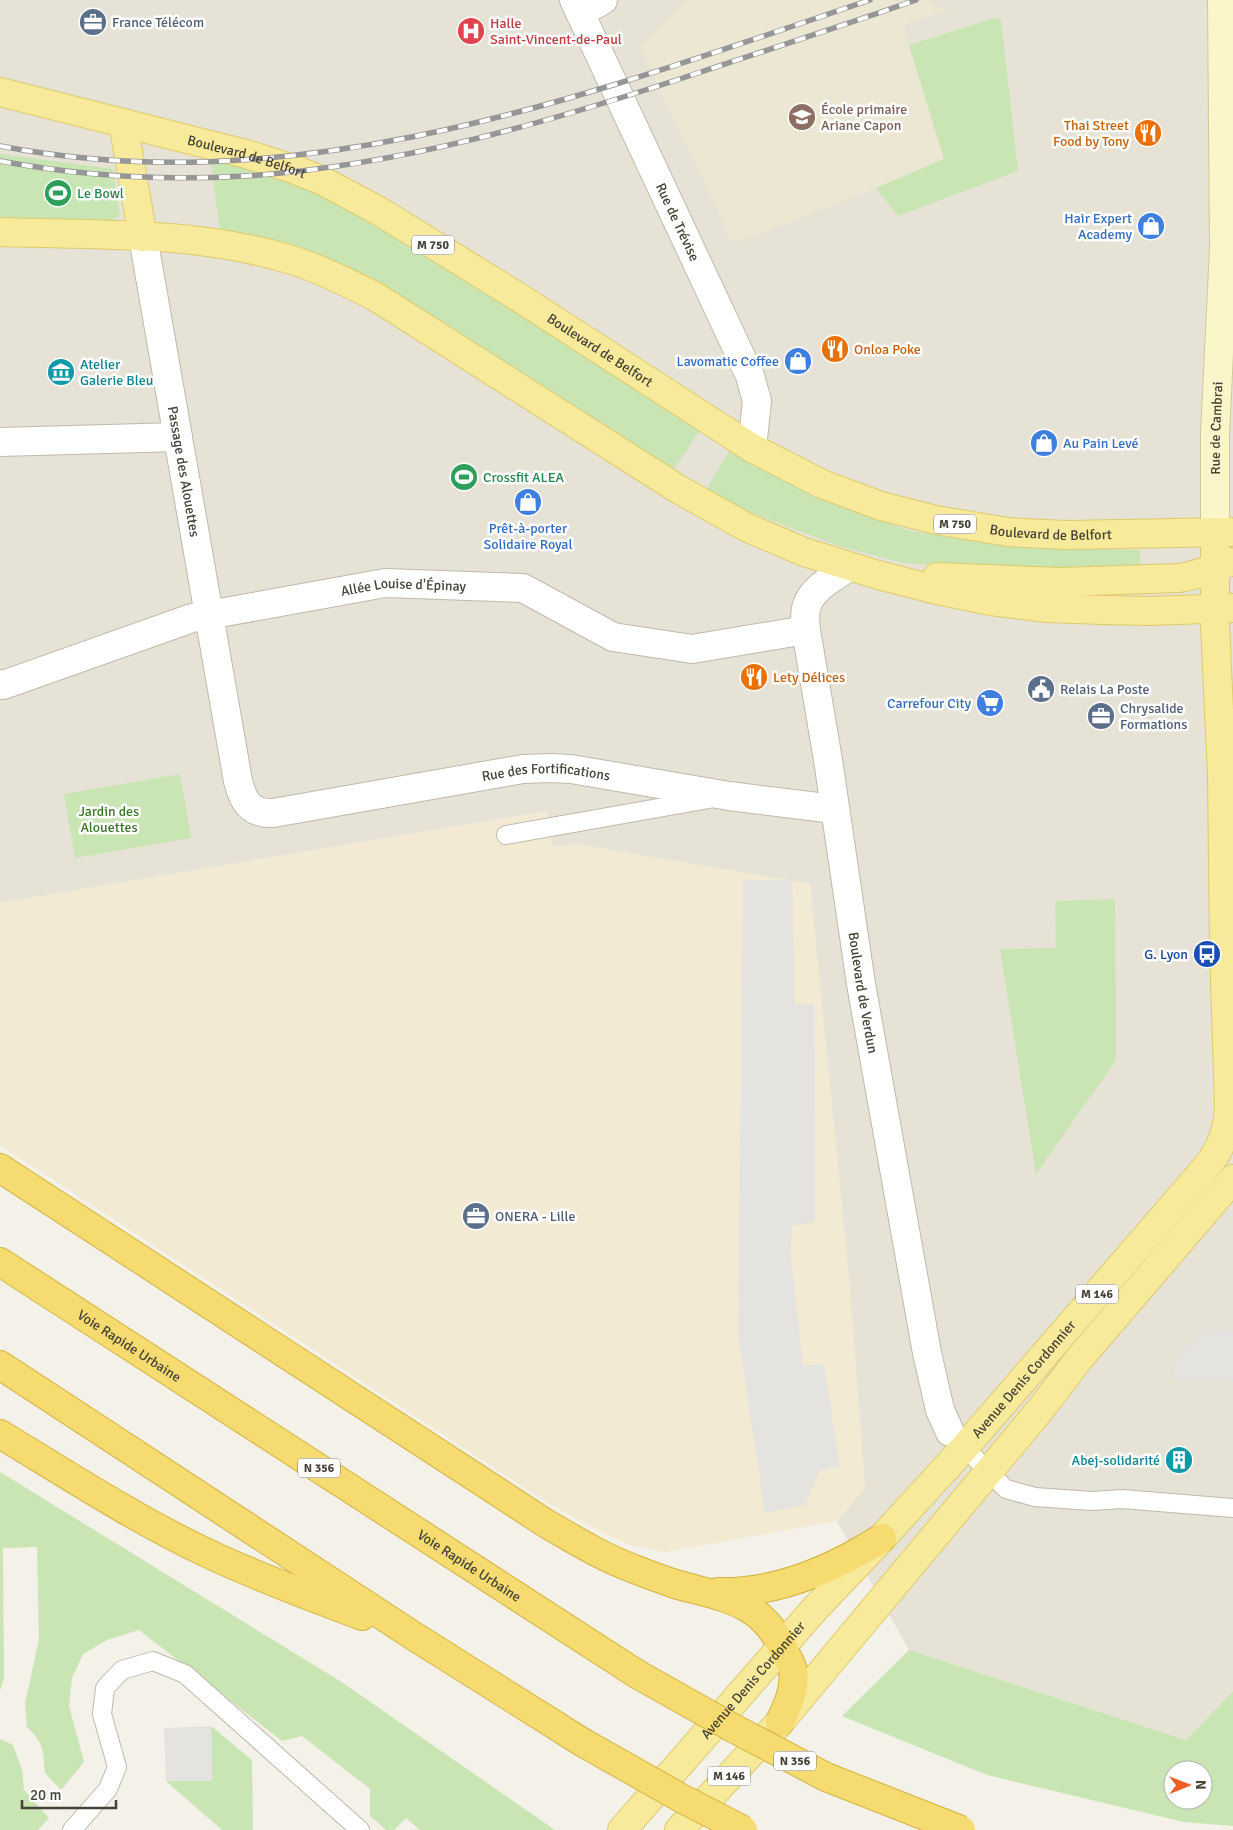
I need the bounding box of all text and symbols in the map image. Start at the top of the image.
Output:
office icon: France Télécom [78,7,108,37]
place label: France Télécom [112,14,204,31]
place label: Halle Saint-Vincent-de-Paul [490,15,622,48]
hospital icon: Halle Saint-Vincent-de-Paul [456,16,486,46]
place label: École primaire Ariane Capon [821,101,907,134]
school or university icon: École primaire Ariane Capon [787,102,817,132]
place label: Thai Street Food by Tony [1053,117,1129,150]
restaurant icon: Thai Street Food by Tony [1133,118,1163,148]
street label: Boulevard de Belfort [186,132,308,182]
sports icon: Le Bowl [43,178,73,208]
street label: Rue de Trévise [652,180,703,264]
place label: Le Bowl [77,185,124,202]
place label: Hair Expert Academy [1064,210,1132,243]
shop icon: Hair Expert Academy [1136,211,1166,241]
road number: M 750 [412,236,454,254]
street label: Boulevard de Belfort [544,310,656,391]
restaurant icon: Onloa Poke [820,334,850,364]
place label: Onloa Poke [854,341,921,358]
shop icon: Lavomatic Coffee [783,346,813,376]
place label: Lavomatic Coffee [677,353,779,370]
place label: Atelier Galerie Bleu [80,356,153,389]
museum icon: Atelier Galerie Bleu [46,357,76,387]
street label: Rue de Cambrai [1207,381,1227,475]
street label: Passage des Alouettes [164,405,203,538]
shop icon: Au Pain Levé [1029,428,1059,458]
place label: Au Pain Levé [1063,435,1138,452]
sports icon: Crossfit ALEA [449,462,479,492]
place label: Crossfit ALEA [483,469,565,486]
shop icon: Prêt-à-porter Solidaire Royal [513,487,543,517]
road number: M 750 [934,514,976,534]
place label: Prêt-à-porter Solidaire Royal [483,520,573,553]
street label: Boulevard de Belfort [988,521,1112,544]
street label: Allée Louise d'Épinay [339,575,467,600]
restaurant icon: Lety Délices [739,662,769,692]
place label: Lety Délices [773,669,845,686]
public building icon: Relais La Poste [1026,674,1056,704]
place label: Relais La Poste [1060,681,1150,698]
supermarket icon: Carrefour City [975,688,1005,718]
place label: Carrefour City [887,695,971,712]
place label: Chrysalide Formations [1120,700,1187,733]
office icon: Chrysalide Formations [1086,701,1116,731]
street label: Rue des Fortifications [481,760,612,785]
park label: Jardin des Alouettes [79,803,139,836]
street label: Boulevard de Verdun [844,931,881,1055]
bus stop icon: G. Lyon [1192,939,1222,969]
place label: G. Lyon [1144,946,1188,963]
office icon: ONERA - Lille [461,1201,491,1231]
place label: ONERA - Lille [495,1208,575,1225]
road number: M 146 [1076,1285,1118,1304]
street label: Voie Rapide Urbaine [74,1306,184,1386]
street label: Avenue Denis Cordonnier [968,1316,1080,1442]
building icon: Abej-solidarité [1164,1445,1194,1475]
place label: Abej-solidarité [1072,1452,1160,1469]
road number: N 356 [298,1459,340,1478]
street label: Voie Rapide Urbaine [414,1526,524,1606]
street label: Avenue Denis Cordonnier [697,1617,809,1743]
road number: N 356 [774,1752,816,1770]
north arrow [1163,1760,1213,1810]
road number: M 146 [708,1766,750,1785]
scale bar [22,1778,116,1810]
text: N [1192,1780,1209,1790]
text: 20 m [30,1786,61,1804]

